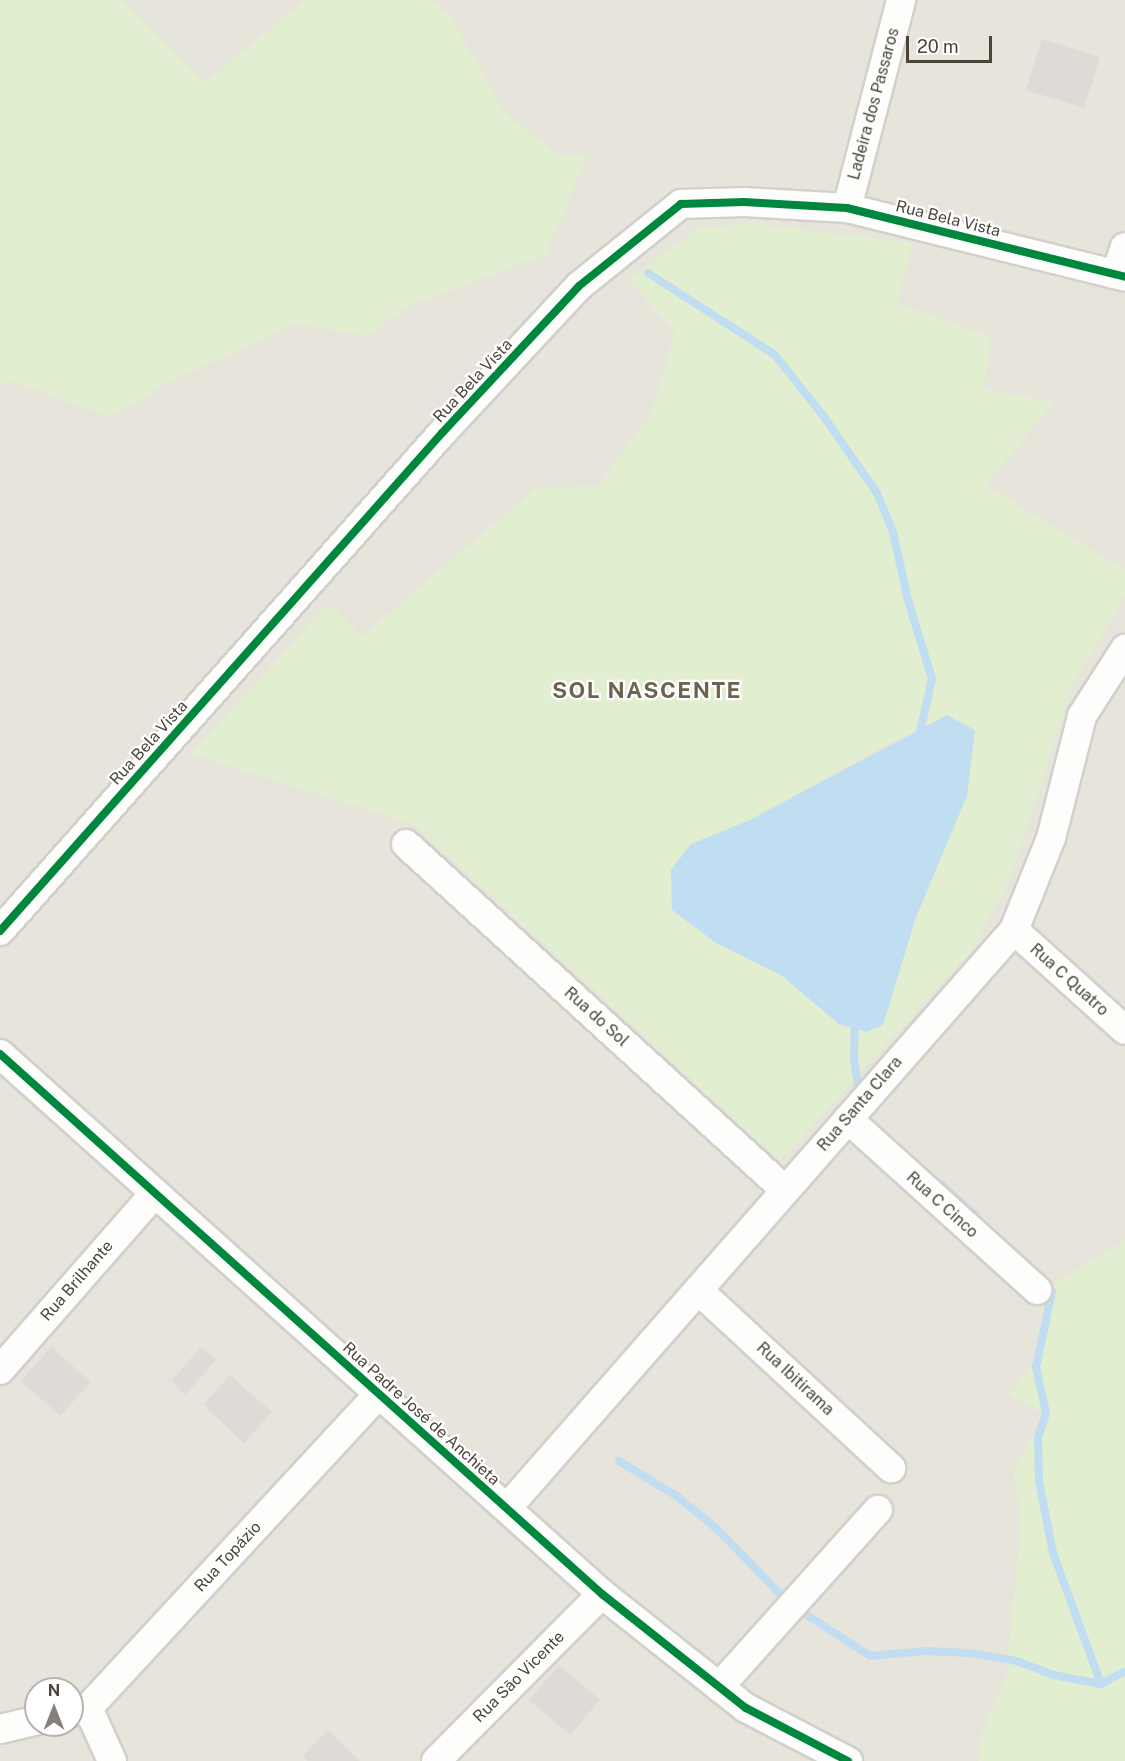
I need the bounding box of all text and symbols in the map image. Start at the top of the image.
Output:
scale bar [909,24,994,62]
street label: Ladeira dos Passaros [844,26,904,182]
text: 20 m [917,36,959,57]
street label: Rua Bela Vista [893,197,1003,241]
street label: Rua Bela Vista [429,335,517,427]
district label: SOL NASCENTE [552,678,742,704]
street label: Rua Bela Vista [106,697,192,789]
street label: Rua C Quatro [1026,940,1112,1020]
street label: Rua do Sol [560,983,632,1051]
street label: Rua Santa Clara [814,1053,906,1155]
street label: Rua C Cinco [902,1168,982,1242]
street label: Rua Brilhante [37,1237,117,1325]
street label: Rua Padre José de Anchieta [338,1338,504,1490]
street label: Rua Ibitirama [752,1338,838,1420]
street label: Rua Topázio [191,1518,265,1596]
street label: Rua São Vicente [469,1627,569,1727]
north arrow [24,1677,84,1737]
text: N [48,1681,60,1700]

